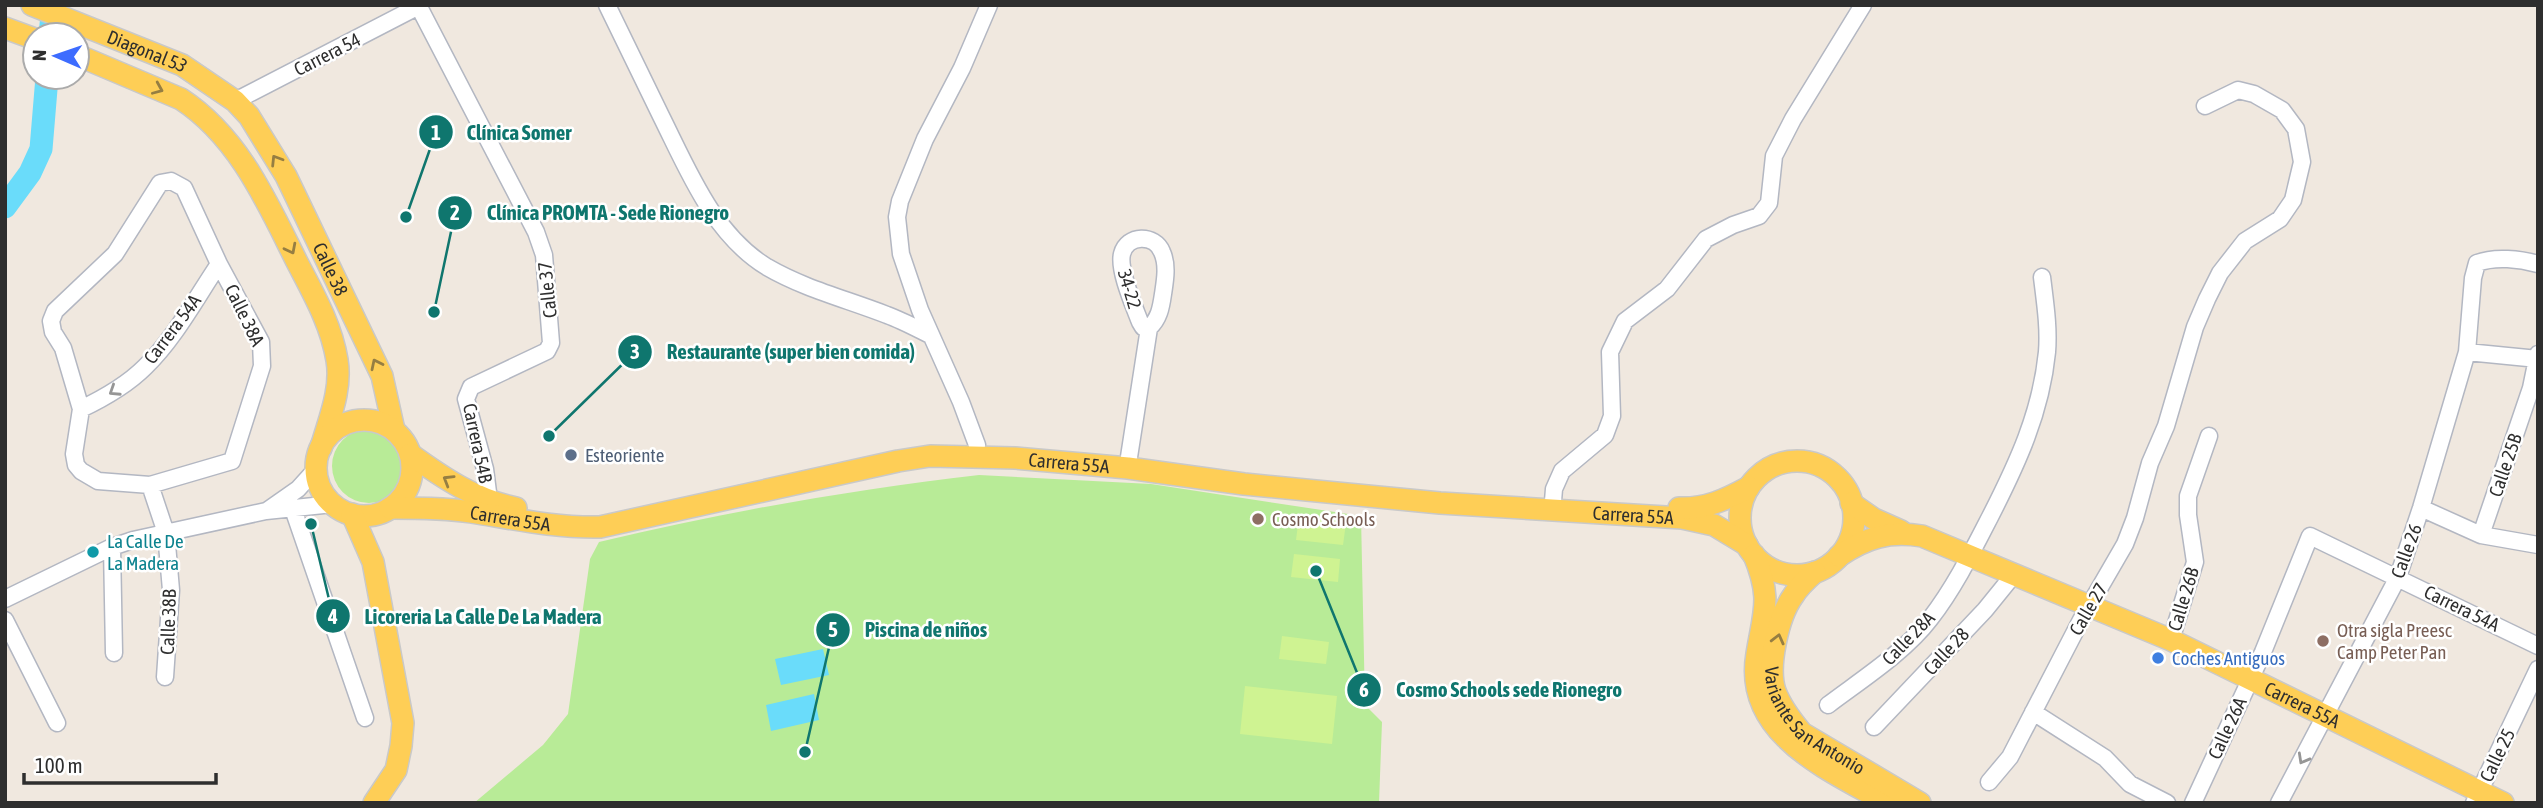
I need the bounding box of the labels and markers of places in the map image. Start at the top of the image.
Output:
callout: Clínica Somer [418,111,586,153]
callout: Clínica PROMTA - Sede Rionegro [438,192,743,234]
callout: Restaurante (super bien comida) [618,331,929,373]
place label: Esteoriente [585,444,664,466]
marker: Esteoriente [563,447,579,463]
place label: Cosmo Schools [1272,508,1376,530]
marker: Cosmo Schools [1250,511,1266,527]
place label: La Calle De La Madera [107,530,184,574]
marker: La Calle De La Madera [85,544,101,560]
callout: Licoreria La Calle De La Madera [316,595,616,637]
callout: Piscina de niños [816,609,1002,651]
place label: Otra sigla Preesc Camp Peter Pan [2337,619,2453,663]
marker: Otra sigla Preesc Camp Peter Pan [2315,633,2331,649]
place label: Coches Antiguos [2172,647,2285,669]
marker: Coches Antiguos [2150,650,2166,666]
callout: Cosmo Schools sede Rionegro [1347,669,1636,711]

